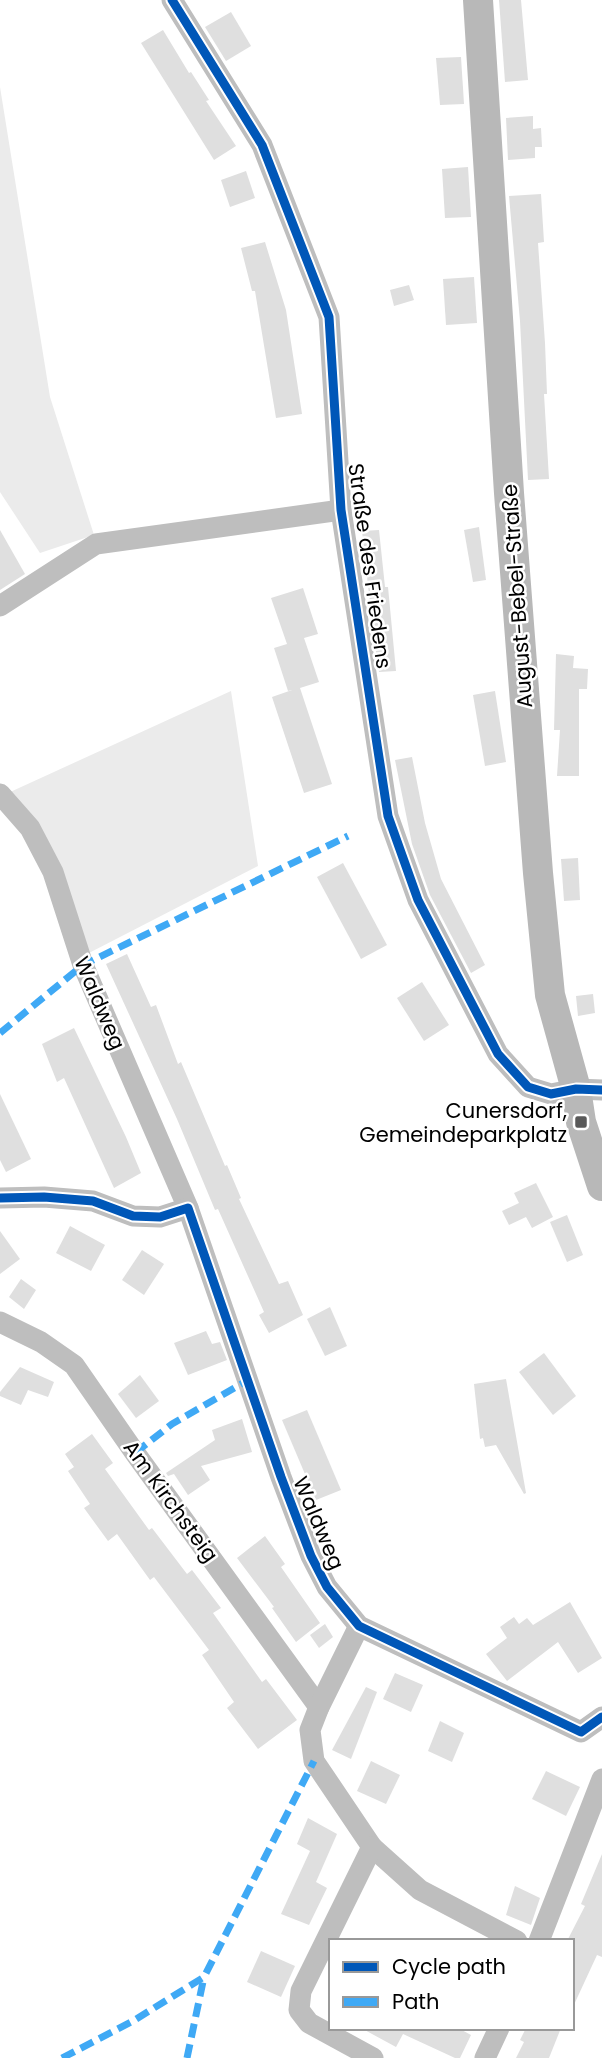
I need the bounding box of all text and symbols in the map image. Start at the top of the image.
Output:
street label: Straße des Friedens [341,462,399,670]
street label: August-Bebel-Straße [495,483,539,709]
street label: Waldweg [67,952,133,1054]
place label: Cunersdorf, Gemeindeparkplatz [359,1096,567,1149]
marker: Cunersdorf, Gemeindeparkplatz [573,1114,589,1130]
street label: Am Kirchsteig [117,1434,225,1568]
street label: Waldweg [286,1472,352,1574]
legend [329,1939,574,2030]
text: Cycle path [392,1952,506,1981]
text: Path [392,1987,439,2016]

